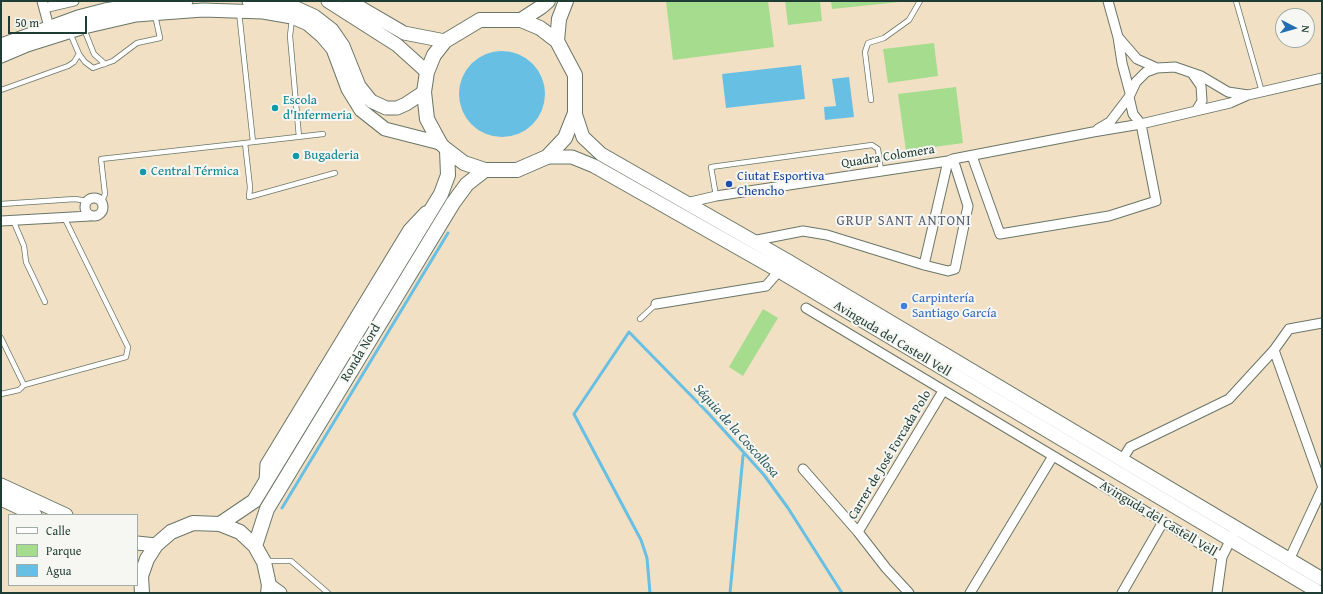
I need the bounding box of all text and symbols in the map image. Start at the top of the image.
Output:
scale bar [10,8,89,34]
north arrow [1275,8,1315,48]
text: 50 m [15,14,39,31]
text: N [1298,25,1314,34]
place label: Escola d'Infermeria [283,93,352,124]
marker: Escola d'Infermeria [270,103,280,113]
street label: Quadra Colomera [840,142,936,172]
place label: Bugaderia [304,148,359,164]
marker: Bugaderia [291,151,301,161]
place label: Central Térmica [151,164,239,180]
marker: Central Térmica [138,167,148,177]
place label: Ciutat Esportiva Chencho [737,169,824,200]
marker: Ciutat Esportiva Chencho [724,179,734,189]
district label: GRUP SANT ANTONI [836,213,972,229]
place label: Carpintería Santiago García [912,291,997,322]
street label: Avinguda del Castell Vell [831,298,953,380]
marker: Carpintería Santiago García [899,301,909,311]
street label: Ronda Nord [338,321,384,385]
water label: Séquia de la Coscollosa [690,381,782,481]
street label: Carrer de José Forcada Polo [845,387,935,523]
street label: Avinguda del Castell Vell [1097,478,1219,560]
legend [8,514,138,586]
text: Calle [46,522,71,539]
text: Parque [46,542,81,559]
text: Agua [46,562,71,579]

